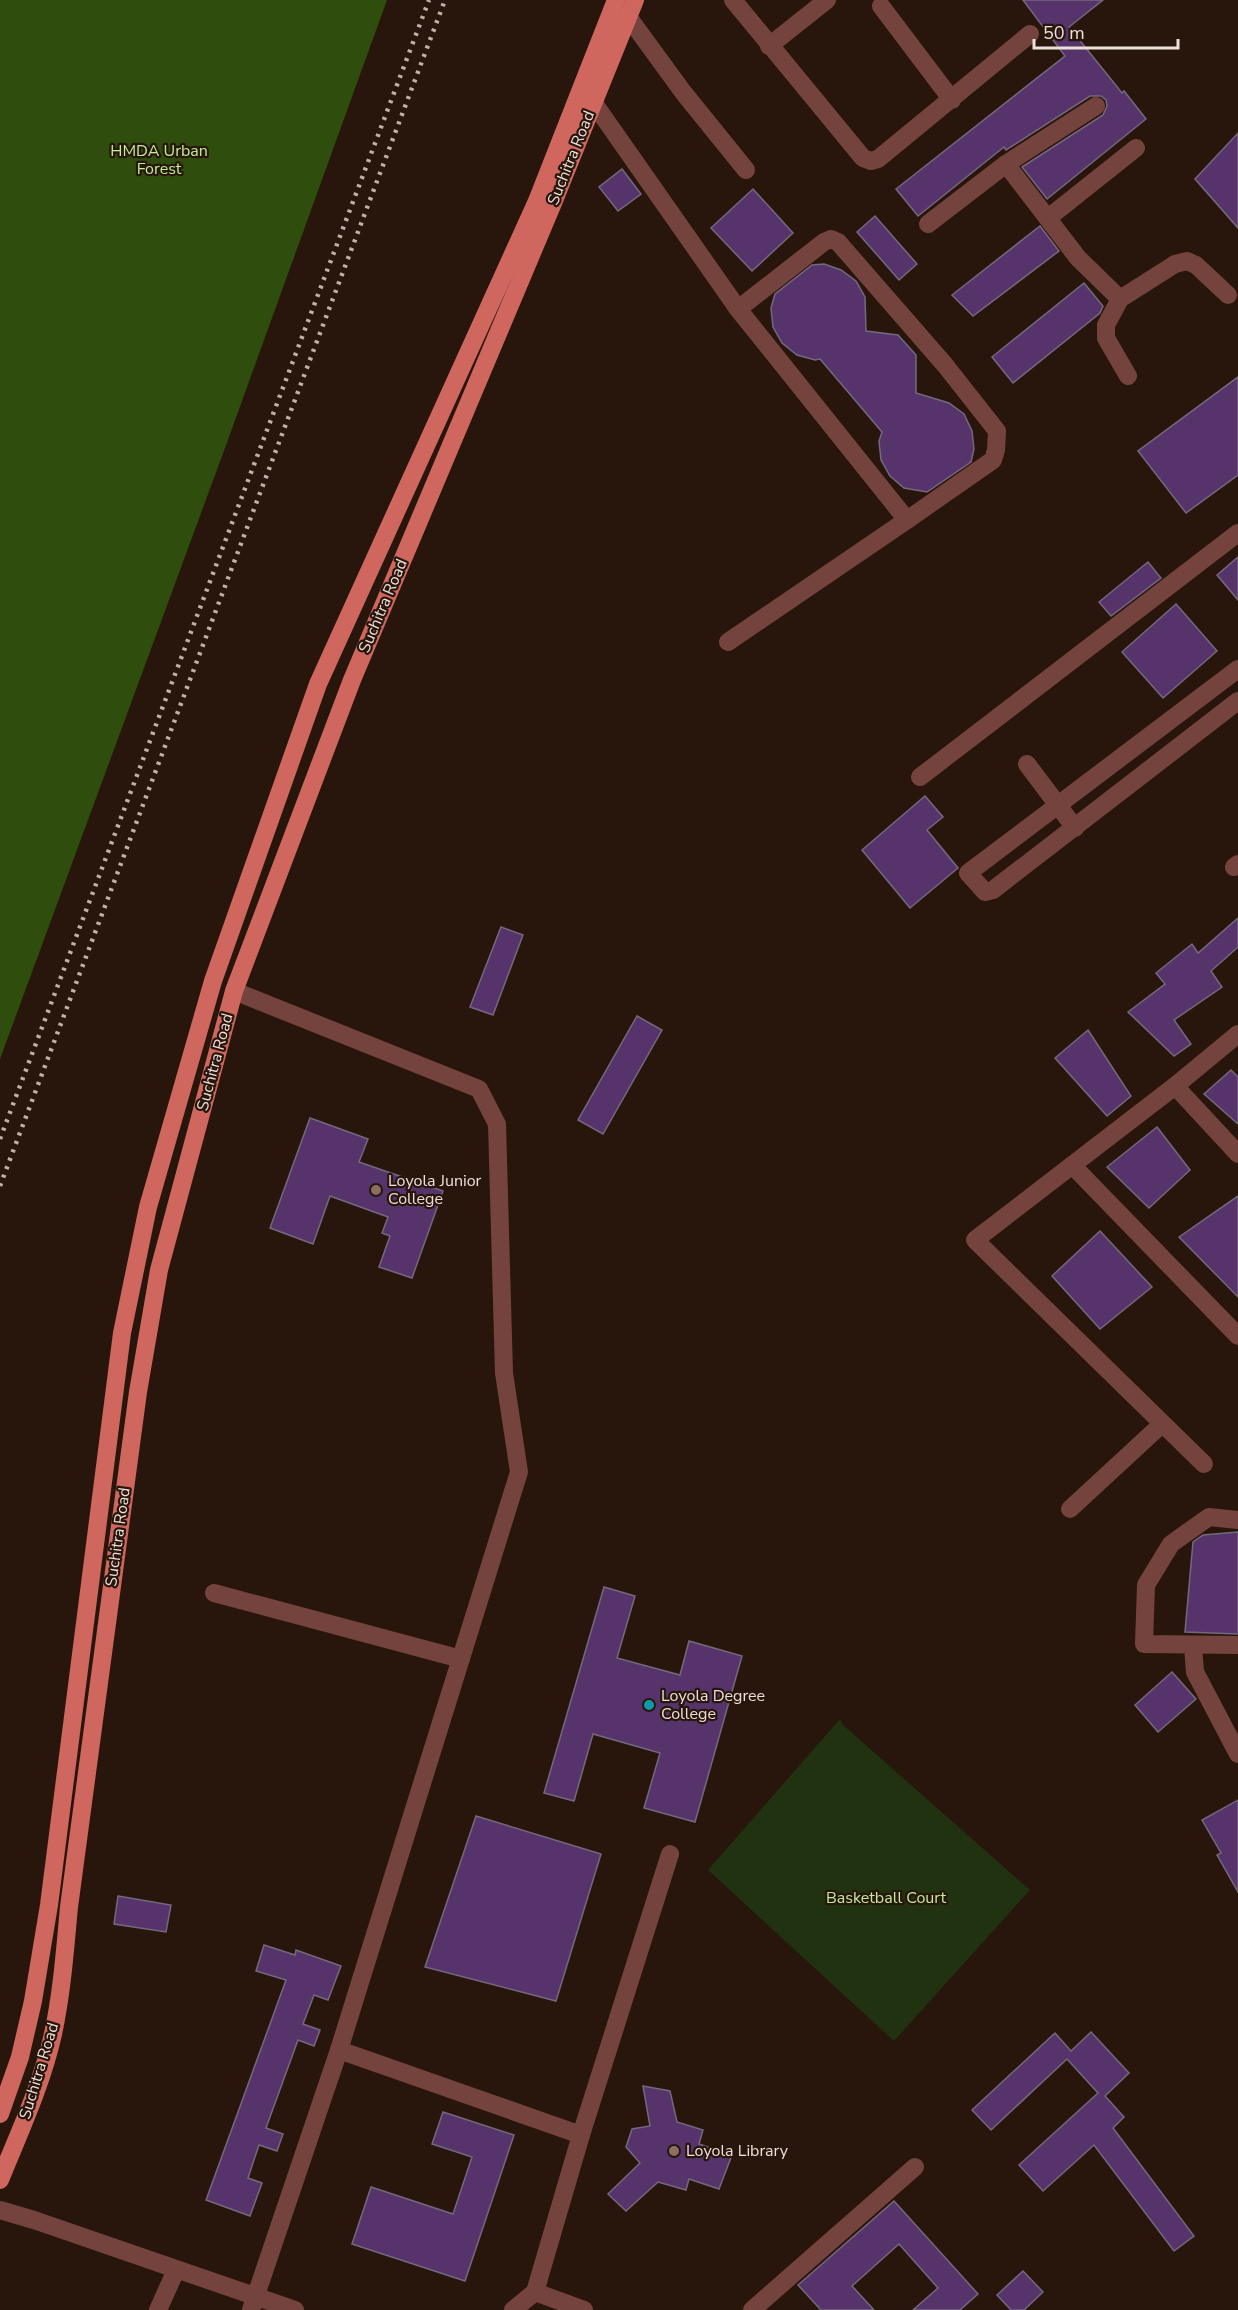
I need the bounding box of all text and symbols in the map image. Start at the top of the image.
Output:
scale bar [1034,12,1178,50]
text: 50 m [1043,21,1085,45]
street label: Suchitra Road [542,107,600,209]
park label: HMDA Urban Forest [110,140,208,180]
street label: Suchitra Road [353,556,413,656]
street label: Suchitra Road [191,1011,239,1113]
place label: Loyola Junior College [388,1170,482,1210]
marker: Loyola Junior College [369,1183,383,1197]
street label: Suchitra Road [100,1486,136,1588]
place label: Loyola Degree College [661,1685,765,1725]
marker: Loyola Degree College [642,1698,656,1712]
park label: Basketball Court [826,1887,946,1909]
street label: Suchitra Road [14,2020,64,2122]
place label: Loyola Library [686,2140,789,2162]
marker: Loyola Library [667,2144,681,2158]

